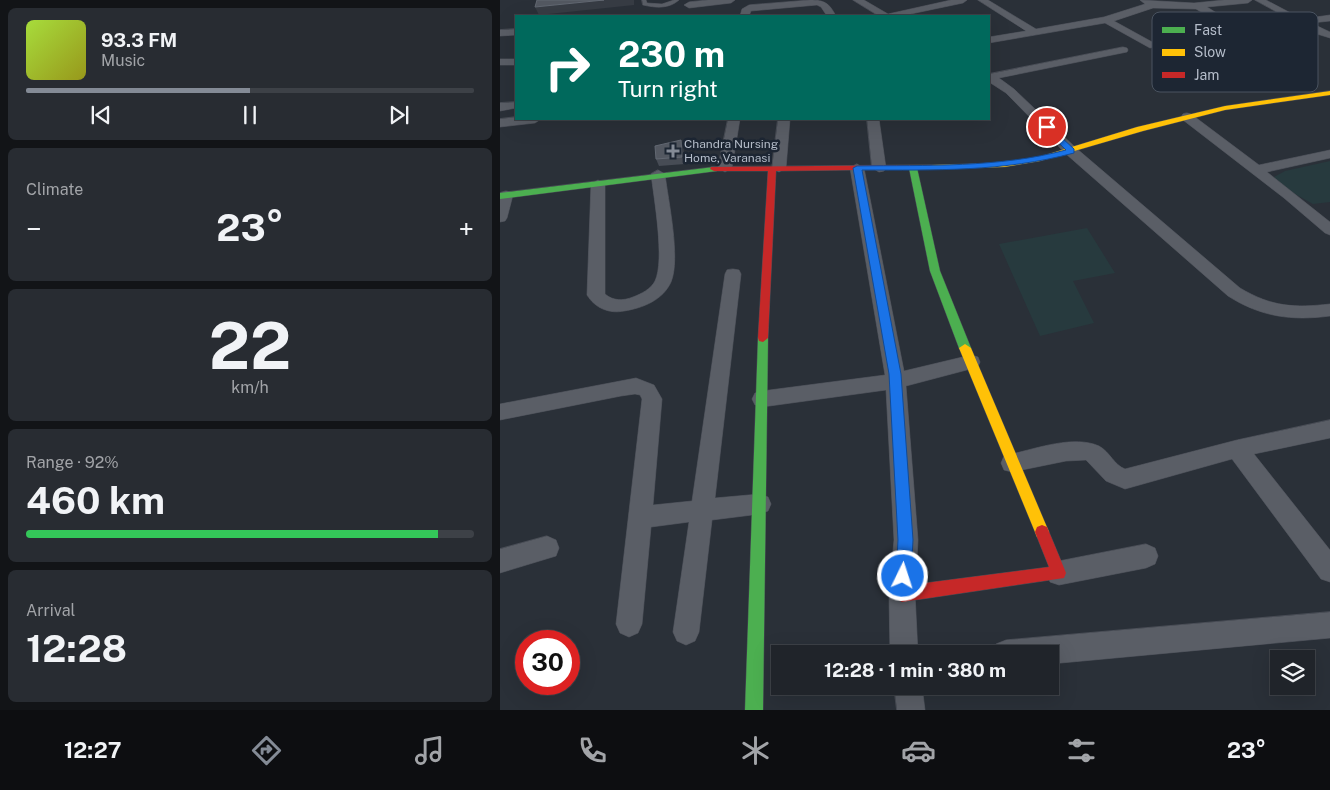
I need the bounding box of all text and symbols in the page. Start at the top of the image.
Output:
legend [1152,12,1318,92]
text: Fast [1194,22,1222,38]
text: 93.3 FM [101,29,177,51]
text: 230 m [618,34,725,75]
icon: right [535,35,600,100]
text: Slow [1194,44,1226,60]
text: Music [101,51,145,70]
text: Jam [1194,67,1219,83]
text: Turn right [618,76,718,102]
icon: previous [87,101,115,129]
icon: pause [236,101,264,129]
icon: next [385,101,413,129]
pin [1026,106,1068,148]
icon: arrive [1033,113,1061,141]
place label: Chandra Nursing Home, Varanasi [684,137,778,165]
marker: Chandra Nursing Home, Varanasi [666,144,680,158]
text: Climate [26,180,83,199]
text: 23° [216,205,284,250]
text: − [26,212,42,245]
text: + [458,212,474,245]
text: 22 [209,307,291,384]
text: km/h [231,378,269,397]
text: Range · 92% [26,453,119,472]
text: 460 km [26,478,165,523]
position arrow [876,549,928,601]
text: Arrival [26,601,75,620]
text: 12:28 [26,626,127,671]
speed limit sign: 30 [515,630,580,695]
map controls [1270,650,1315,695]
button: layers [1270,650,1315,695]
text: 12:28 · 1 min · 380 m [824,659,1006,681]
icon: directions [249,733,284,768]
icon: music [412,733,447,768]
icon: phone [575,733,610,768]
icon: climate [738,733,773,768]
icon: car [901,733,936,768]
icon: filters [1064,733,1099,768]
text: 12:27 [64,737,121,763]
text: 23° [1227,737,1266,763]

